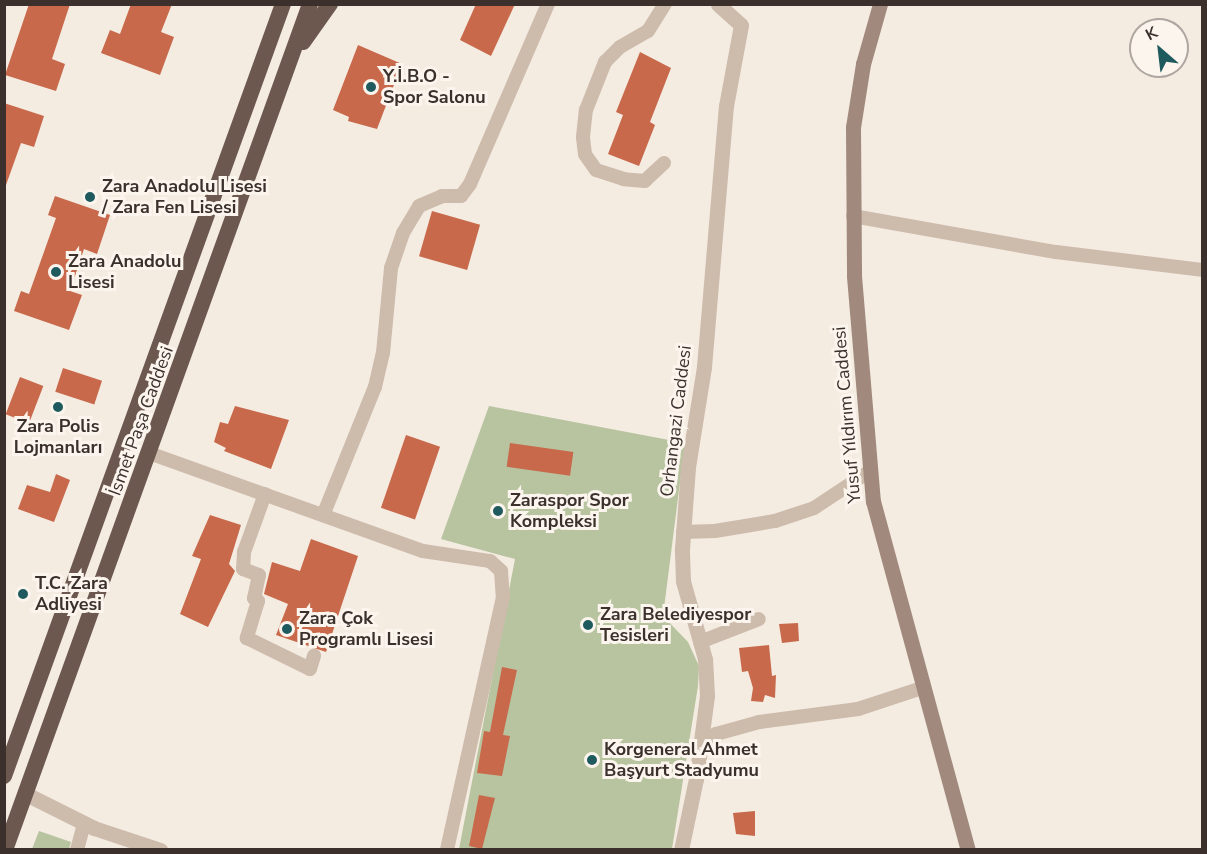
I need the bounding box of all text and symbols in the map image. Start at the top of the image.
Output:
north arrow [1129,18,1189,78]
text: K [1142,22,1161,46]
place label: Y.İ.B.O - Spor Salonu [383,66,486,109]
marker: Y.İ.B.O - Spor Salonu [364,80,378,94]
place label: Zara Anadolu Lisesi / Zara Fen Lisesi [102,176,267,219]
marker: Zara Anadolu Lisesi / Zara Fen Lisesi [83,190,97,204]
place label: Zara Anadolu Lisesi [68,251,181,294]
marker: Zara Anadolu Lisesi [49,265,63,279]
street label: Yusuf Yıldırım Caddesi [828,326,866,504]
street label: İsmet Paşa Caddesi [104,343,178,499]
street label: Orhangazi Caddesi [656,344,696,498]
marker: Zara Polis Lojmanları [51,400,65,414]
place label: Zara Polis Lojmanları [14,416,102,458]
place label: Zaraspor Spor Kompleksi [510,490,629,532]
marker: Zaraspor Spor Kompleksi [491,504,505,518]
place label: T.C. Zara Adliyesi [35,573,108,616]
marker: T.C. Zara Adliyesi [16,587,30,601]
place label: Zara Belediyespor Tesisleri [600,604,751,646]
place label: Zara Çok Programlı Lisesi [299,608,433,650]
marker: Zara Belediyespor Tesisleri [581,618,595,632]
marker: Zara Çok Programlı Lisesi [280,622,294,636]
place label: Korgeneral Ahmet Başyurt Stadyumu [604,739,759,782]
marker: Korgeneral Ahmet Başyurt Stadyumu [585,753,599,767]

